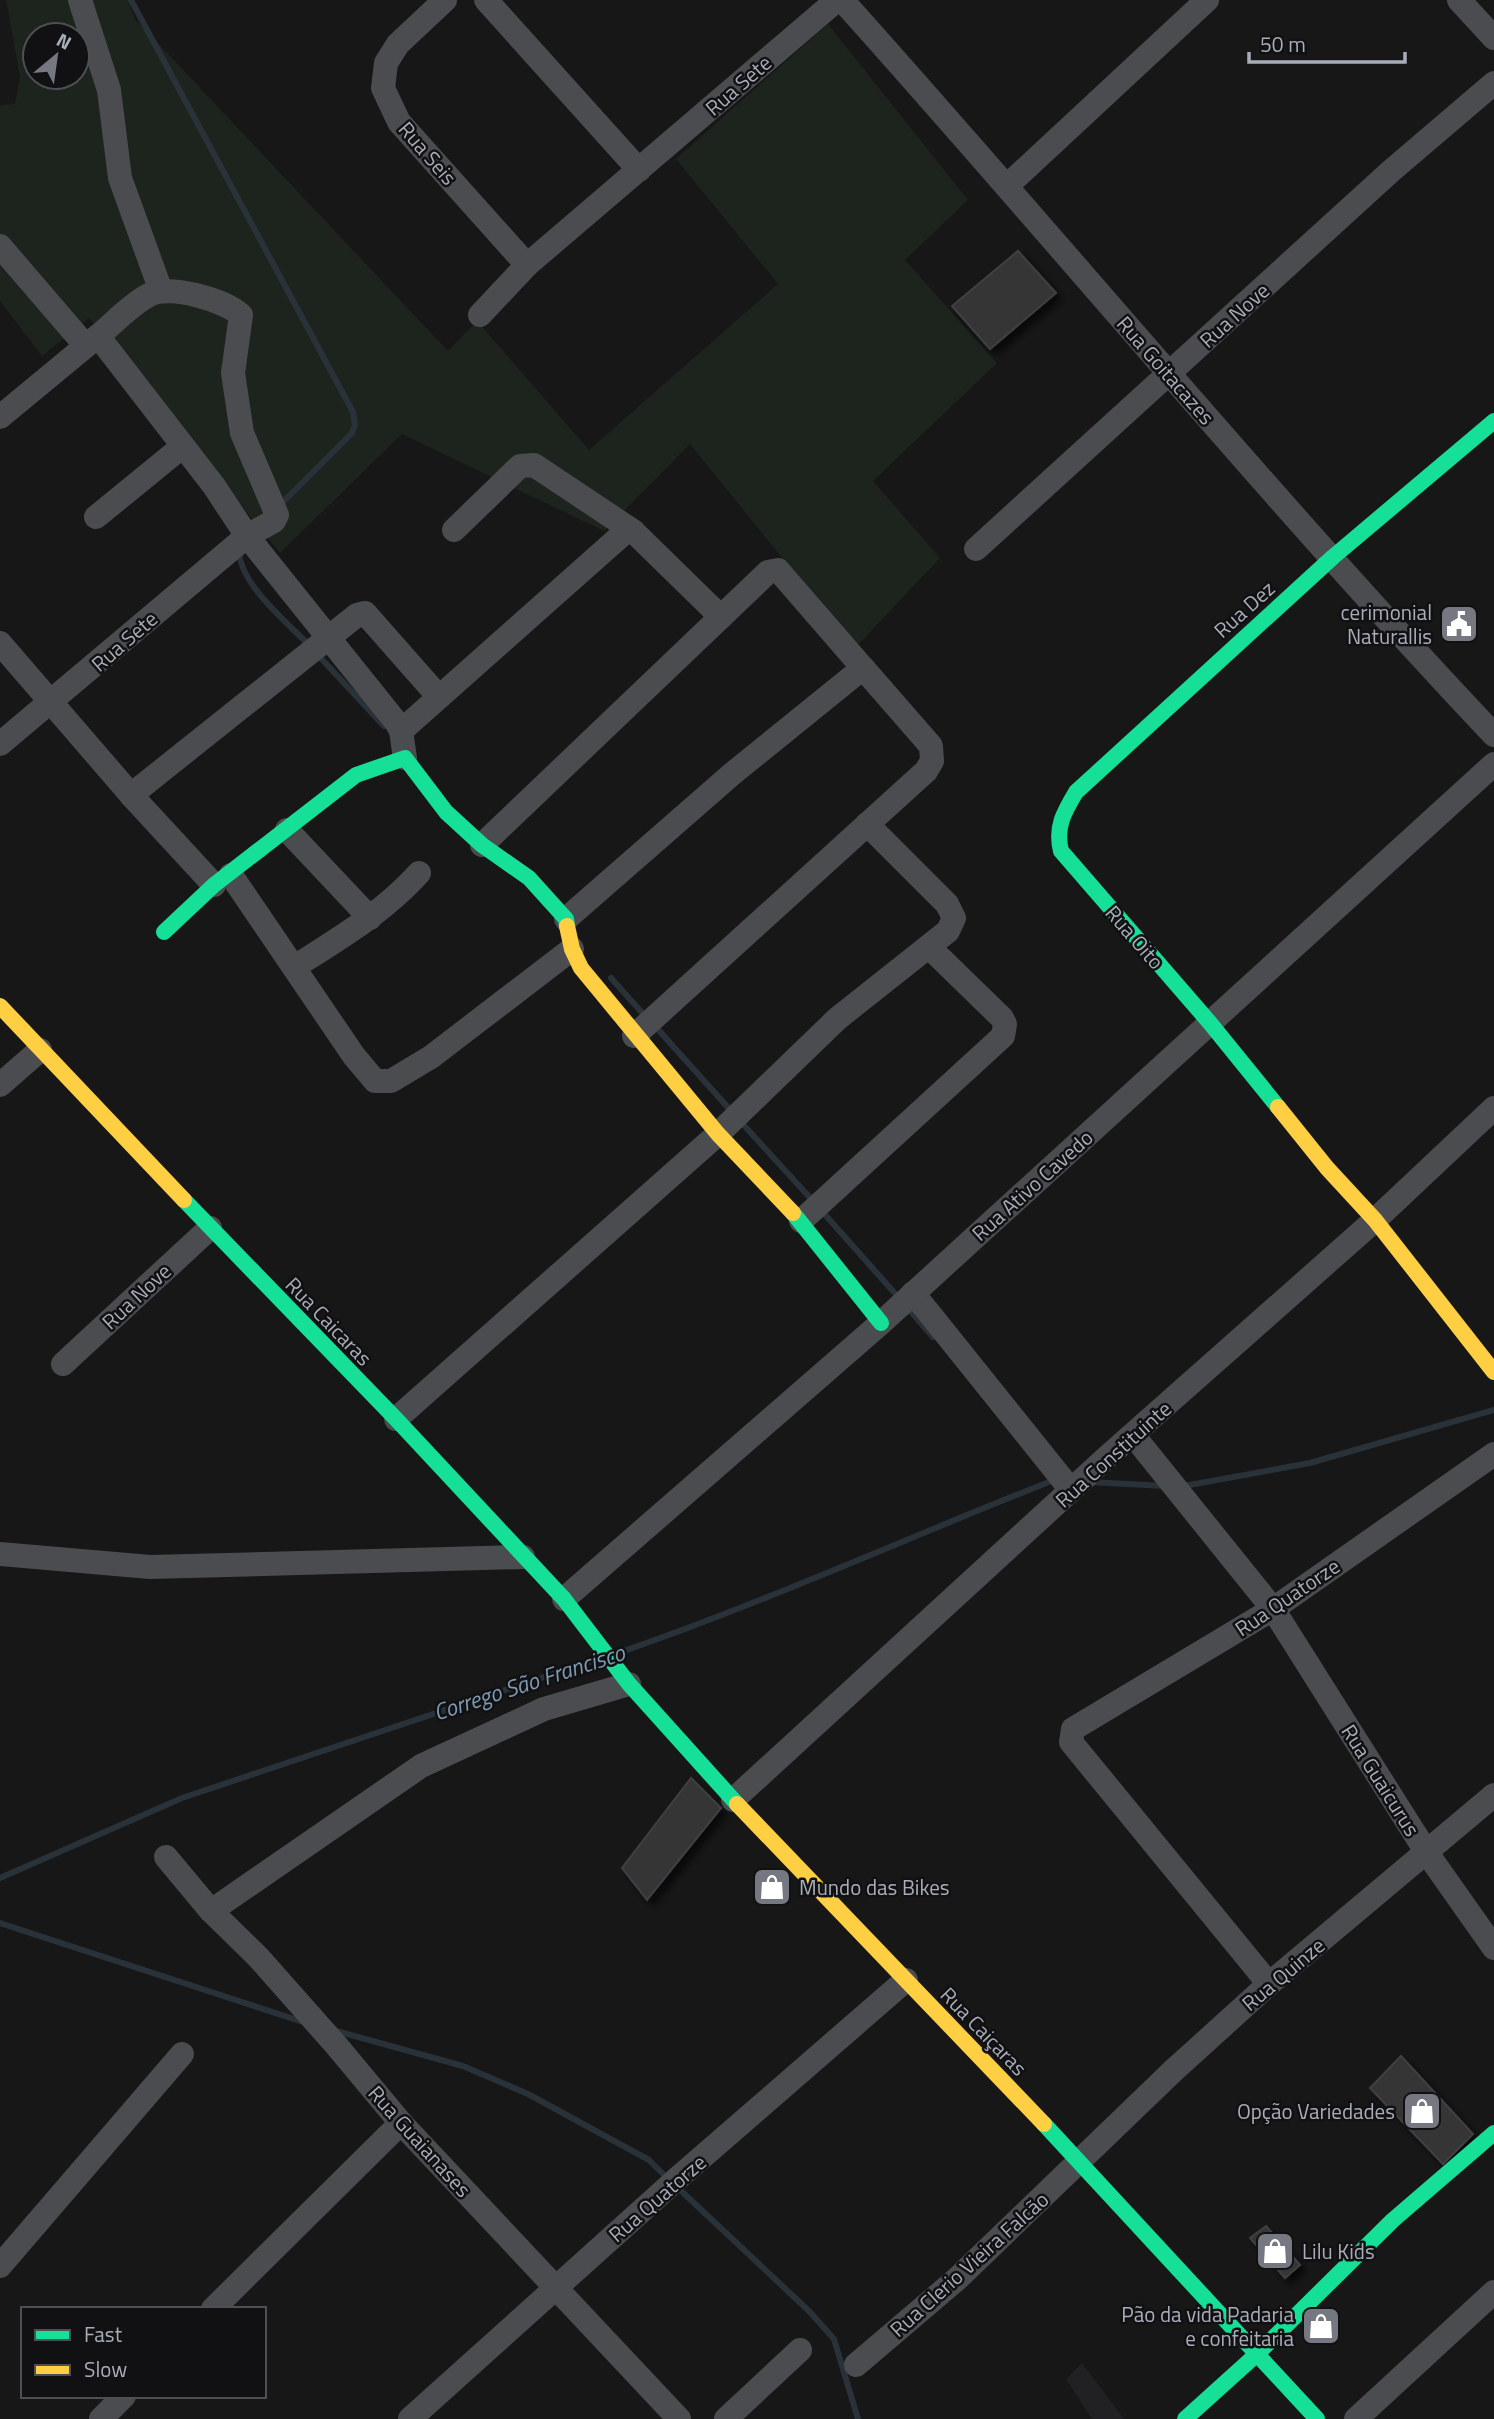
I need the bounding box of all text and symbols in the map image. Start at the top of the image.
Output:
north arrow [21,21,91,91]
scale bar [1249,21,1405,65]
text: N [52,25,77,57]
text: 50 m [1260,28,1306,60]
street label: Rua Sete [698,47,778,123]
street label: Rua Seis [391,114,465,192]
street label: Rua Nove [1192,275,1276,355]
street label: Rua Goitacazes [1110,308,1222,432]
street label: Rua Dez [1206,573,1282,645]
place label: cerimonial Naturallis [1341,596,1432,652]
street label: Rua Sete [84,603,164,679]
public building icon: cerimonial Naturallis [1438,603,1480,645]
street label: Rua Oito [1098,898,1172,976]
street label: Rua Ativo Cavedo [964,1122,1100,1248]
street label: Rua Nove [94,1255,178,1337]
street label: Rua Caicaras [278,1269,380,1373]
street label: Rua Constituinte [1048,1393,1178,1515]
street label: Rua Quatorze [1228,1550,1346,1644]
water label: Corrego São Francisco [429,1634,630,1729]
street label: Rua Guaicurus [1334,1718,1428,1842]
shop icon: Mundo das Bikes [751,1866,793,1908]
place label: Mundo das Bikes [799,1871,950,1903]
street label: Rua Quinze [1234,1930,1332,2018]
street label: Rua Caiçaras [933,1979,1035,2083]
street label: Rua Guaianases [361,2078,479,2204]
shop icon: Opção Variedades [1401,2090,1443,2132]
place label: Opção Variedades [1237,2095,1395,2127]
street label: Rua Quatorze [601,2146,713,2250]
street label: Rua Clerio Vieira Falcão [882,2184,1056,2344]
shop icon: Lilu Kids [1254,2230,1296,2272]
place label: Lilu Kids [1302,2235,1375,2267]
place label: Pão da vida Padaria e confeitaria [1121,2298,1294,2354]
shop icon: Pão da vida Padaria e confeitaria [1300,2305,1342,2347]
legend [21,2307,266,2398]
text: Fast [84,2318,123,2350]
text: Slow [84,2353,127,2385]

